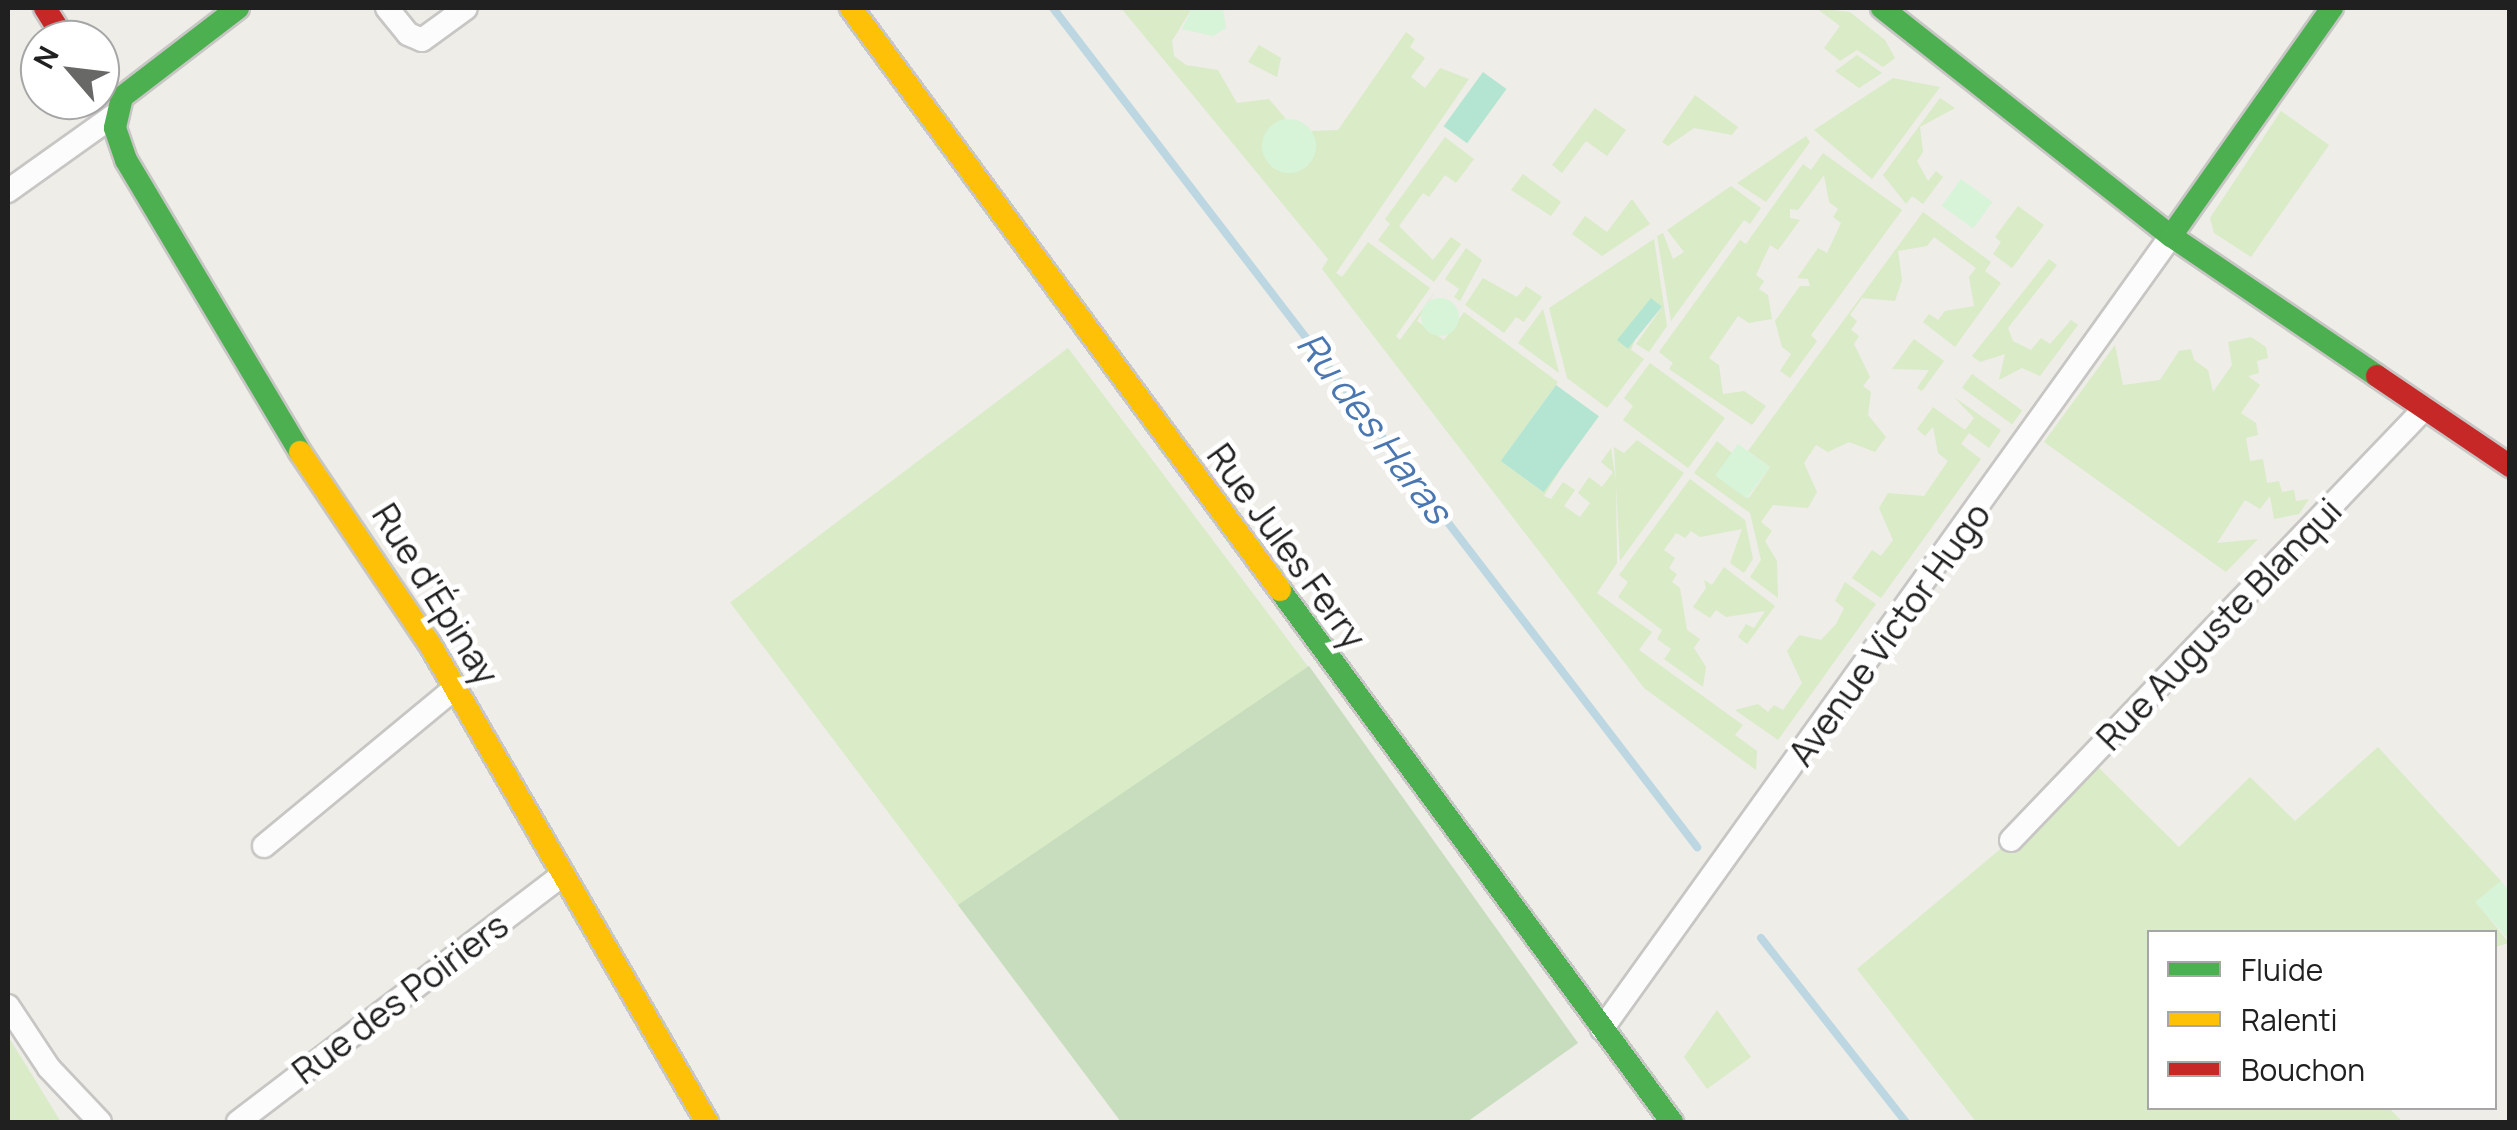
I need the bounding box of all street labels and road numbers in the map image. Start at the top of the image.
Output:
street label: Rue Jules Ferry [1199,436,1375,656]
street label: Rue Auguste Blanqui [2088,489,2350,759]
street label: Avenue Victor Hugo [1780,494,1998,774]
street label: Rue d'Épinay [364,496,508,692]
street label: Rue des Poiriers [284,903,516,1093]

